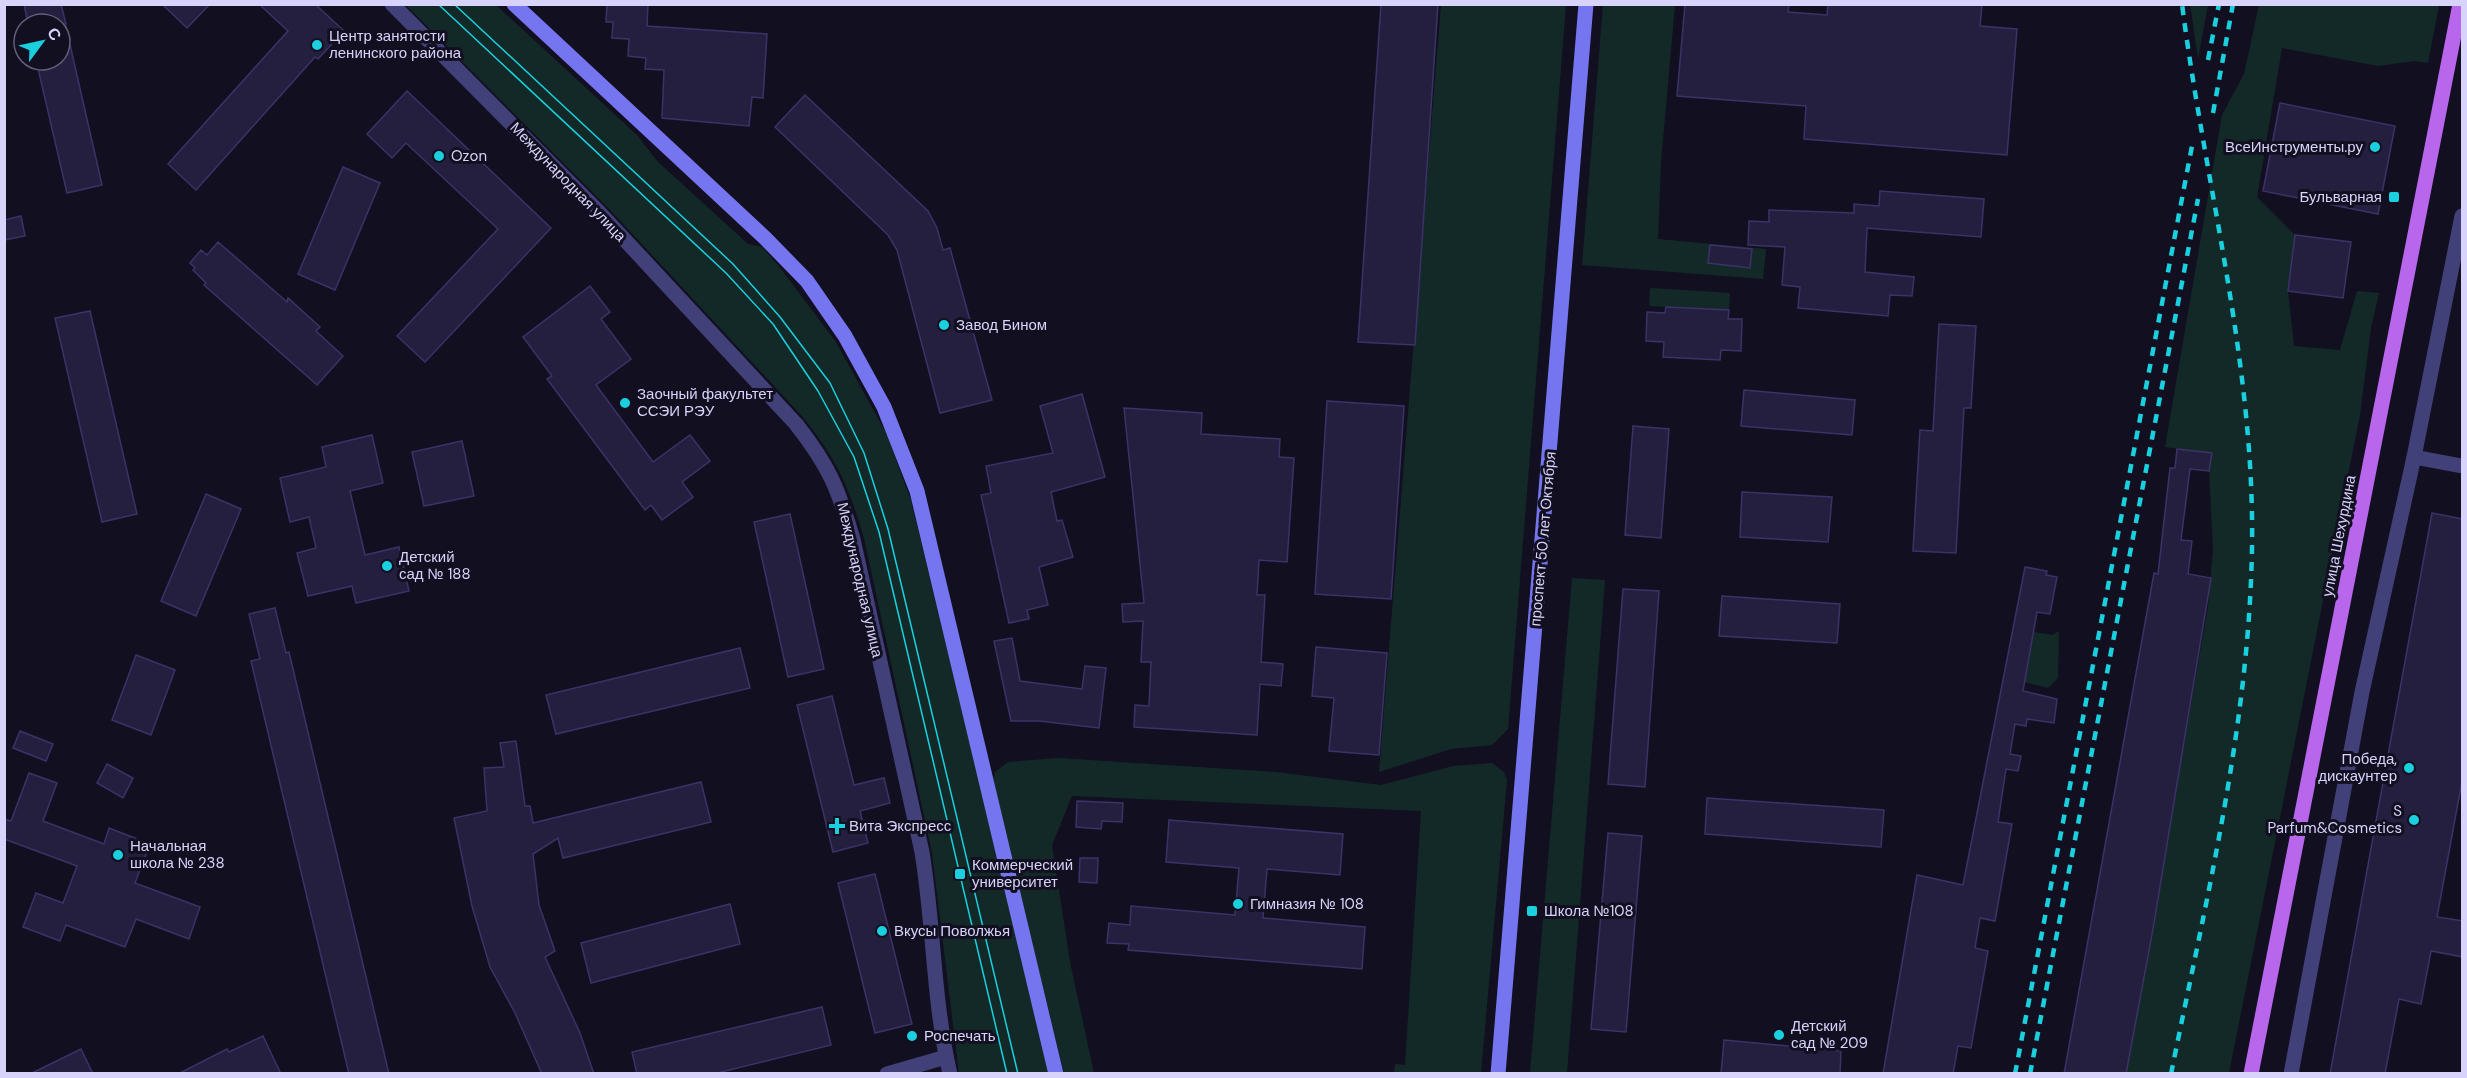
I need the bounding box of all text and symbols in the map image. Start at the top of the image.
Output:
north arrow [12,12,72,72]
text: С [42,24,66,45]
place label: Центр занятости ленинского района [329,26,462,63]
marker: Центр занятости ленинского района [310,38,324,52]
street label: Международная улица [506,118,631,247]
place label: ВсеИнструменты.ру [2225,137,2363,157]
marker: ВсеИнструменты.ру [2368,140,2382,154]
place label: Ozon [451,146,487,166]
marker: Ozon [432,149,446,163]
place label: Бульварная [2300,187,2382,207]
marker: Бульварная [2387,190,2401,204]
place label: Завод Бином [956,315,1047,335]
marker: Завод Бином [937,318,951,332]
place label: Заочный факультет ССЭИ РЭУ [637,384,773,421]
marker: Заочный факультет ССЭИ РЭУ [618,396,632,410]
street label: проспект 50 лет Октября [1525,451,1561,627]
street label: улица Шехурдина [2317,473,2361,599]
street label: Международная улица [832,500,888,660]
place label: Детский сад № 188 [399,547,471,584]
marker: Детский сад № 188 [380,559,394,573]
place label: Победа, дискаунтер [2318,749,2397,786]
marker: Победа, дискаунтер [2402,761,2416,775]
place label: S Parfum&Cosmetics [2268,801,2402,838]
marker: S Parfum&Cosmetics [2407,813,2421,827]
place label: Вита Экспресс [849,816,952,836]
marker: Вита Экспресс [830,819,844,833]
place label: Начальная школа № 238 [130,836,225,873]
marker: Начальная школа № 238 [111,848,125,862]
place label: Коммерческий университет [972,855,1073,892]
marker: Коммерческий университет [953,867,967,881]
place label: Гимназия № 108 [1250,894,1364,914]
marker: Гимназия № 108 [1231,897,1245,911]
place label: Школа №108 [1544,901,1634,921]
marker: Школа №108 [1525,904,1539,918]
place label: Вкусы Поволжья [894,921,1010,941]
marker: Вкусы Поволжья [875,924,889,938]
place label: Детский сад № 209 [1791,1016,1868,1053]
place label: Роспечать [924,1026,996,1046]
marker: Детский сад № 209 [1772,1028,1786,1042]
marker: Роспечать [905,1029,919,1043]

